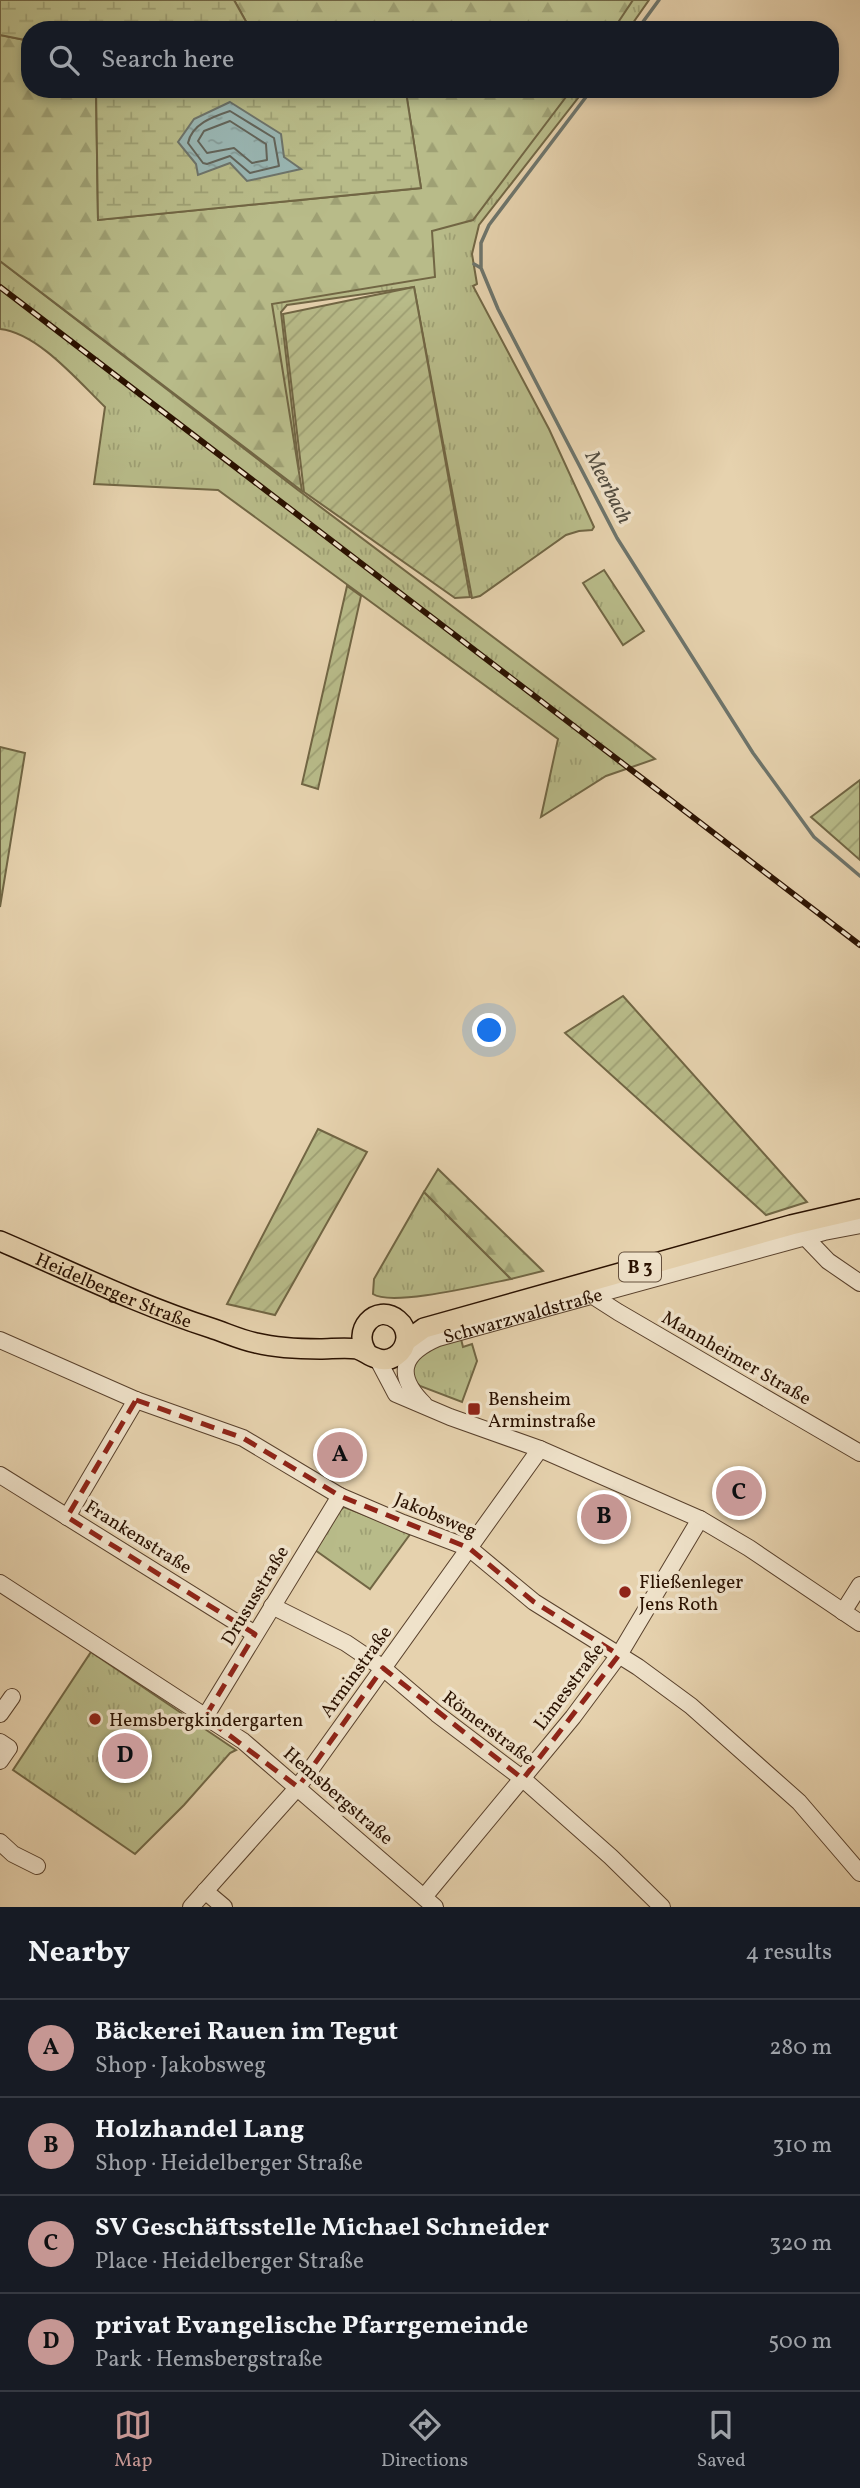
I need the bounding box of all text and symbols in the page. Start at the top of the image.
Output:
search box [21,21,839,98]
icon: search [45,41,83,79]
text: Search here [101,42,234,78]
water label: Meerbach [576,445,638,529]
your location [472,1013,506,1047]
street label: Heidelberger Straße [31,1247,195,1336]
road number: B 3 [619,1252,661,1282]
street label: Schwarzwaldstraße [440,1282,605,1351]
street label: Mannheimer Straße [657,1305,815,1412]
place label: Bensheim Arminstraße [488,1387,596,1435]
marker: Bensheim Arminstraße [466,1401,482,1417]
pin: A [317,1429,363,1481]
pin: C [716,1467,762,1519]
street label: Jakobsweg [390,1487,480,1545]
pin: B [581,1491,627,1543]
street label: Frankenstraße [79,1494,197,1581]
street label: Drususstraße [216,1541,296,1651]
place label: Fließenleger Jens Roth [639,1570,743,1618]
marker: Fließenleger Jens Roth [617,1584,633,1600]
street label: Arminstraße [314,1621,399,1723]
street label: Limesstraße [528,1638,611,1736]
street label: Römerstraße [436,1685,539,1772]
place label: Hemsbergkindergarten [109,1708,303,1734]
marker: Hemsbergkindergarten [87,1711,103,1727]
pin: D [102,1730,148,1782]
street label: Hemsbergstraße [277,1741,398,1852]
text: Nearby [28,1932,130,1974]
text: 4 results [746,1937,832,1969]
text: Bäckerei Rauen im Tegut [95,2014,398,2050]
text: A [43,2032,59,2064]
text: 280 m [769,2032,832,2064]
text: Shop · Jakobsweg [95,2050,266,2082]
text: Holzhandel Lang [95,2112,304,2148]
text: B [43,2130,59,2162]
text: 310 m [772,2130,832,2162]
text: Shop · Heidelberger Straße [95,2148,363,2180]
text: SV Geschäftsstelle Michael Schneider [95,2210,549,2246]
text: C [44,2228,58,2260]
text: 320 m [769,2228,832,2260]
text: Place · Heidelberger Straße [95,2246,364,2278]
text: privat Evangelische Pfarrgemeinde [95,2308,528,2344]
text: D [43,2326,59,2358]
text: 500 m [768,2326,832,2358]
text: Park · Hemsbergstraße [95,2344,323,2376]
tab: Map [114,2406,152,2474]
tab: Directions [381,2406,468,2474]
tab: Saved [697,2406,746,2474]

